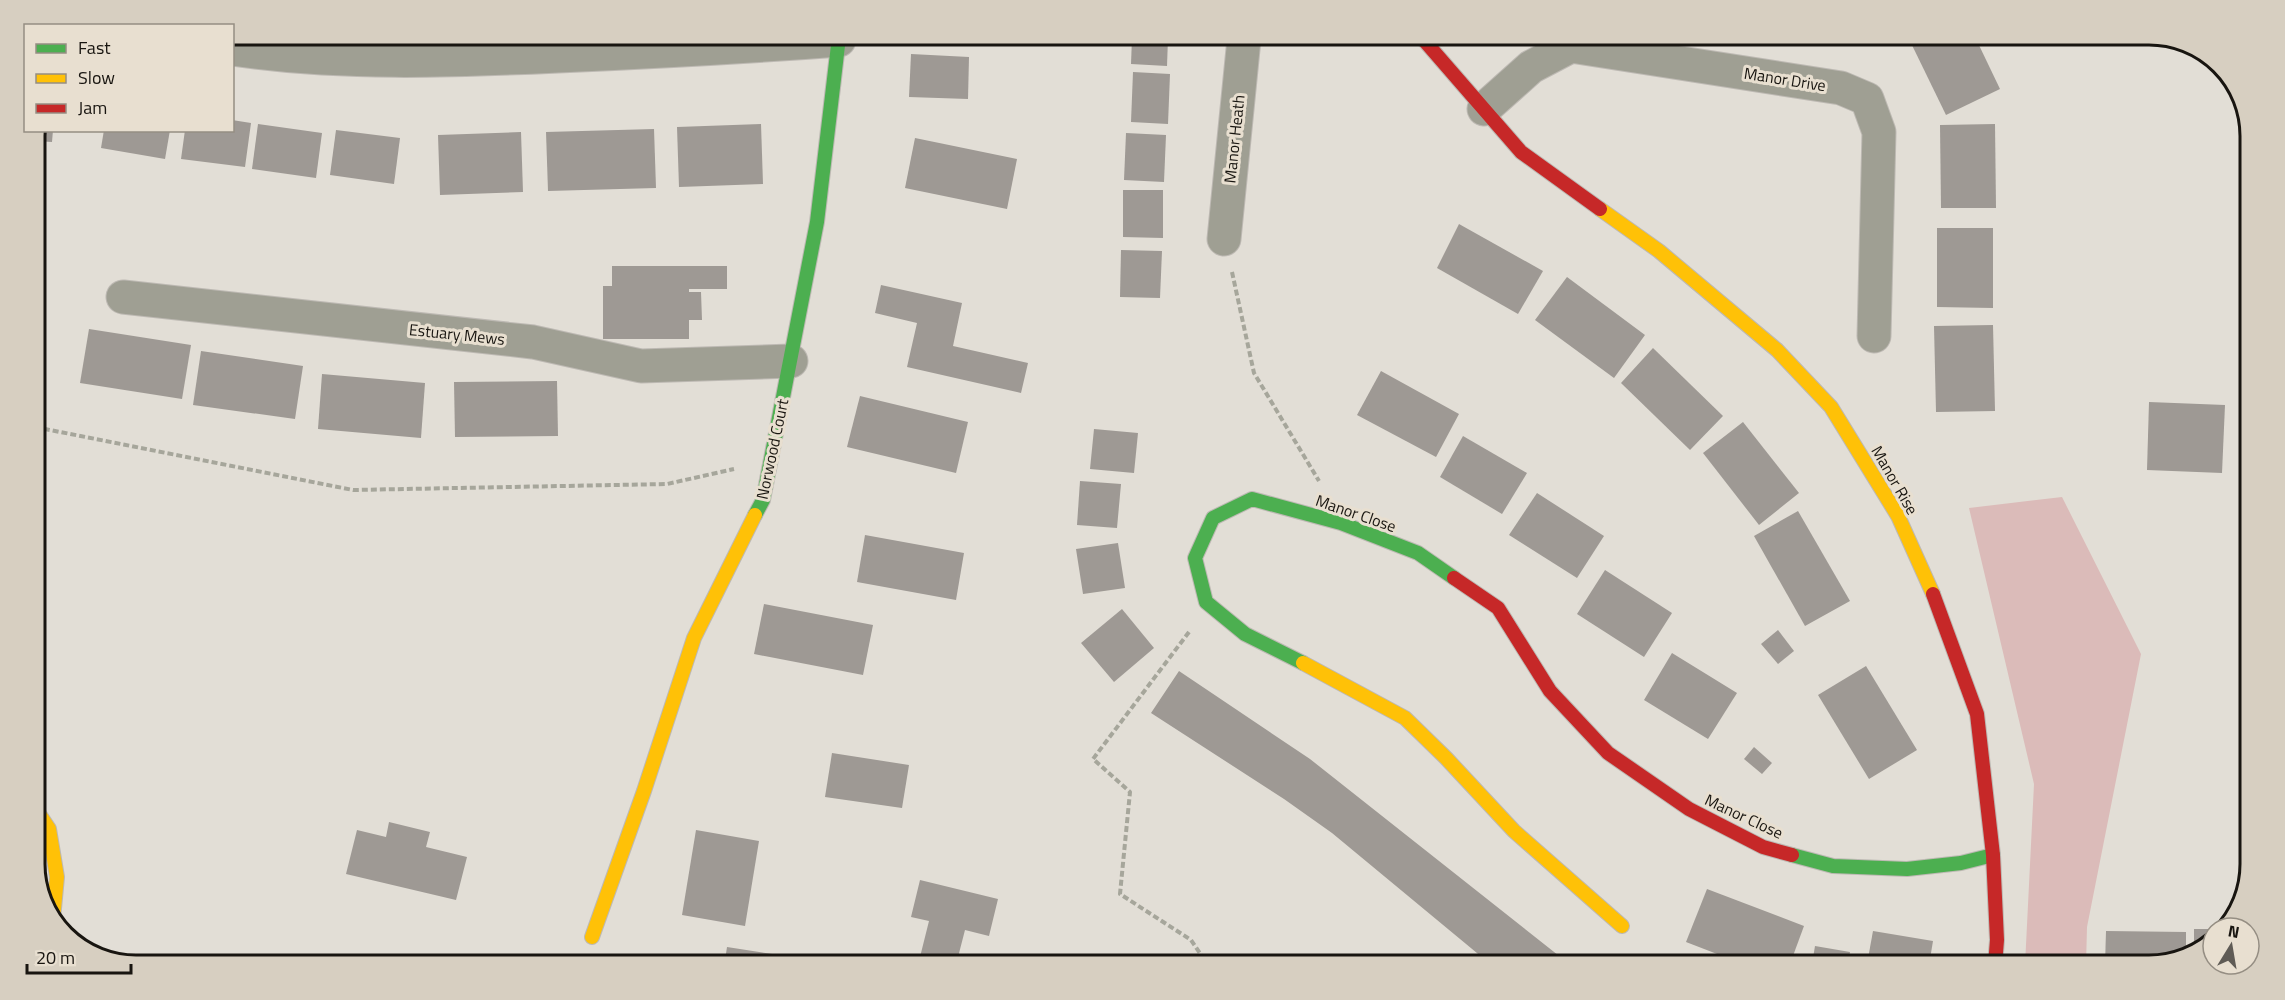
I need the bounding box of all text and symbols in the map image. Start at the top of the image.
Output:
legend [24,24,234,132]
text: Fast [78,34,111,61]
street label: Manor Drive [1742,61,1828,97]
text: Slow [78,64,115,91]
text: Jam [78,94,107,121]
street label: Manor Heath [1217,94,1251,184]
street label: Estuary Mews [408,317,506,351]
street label: Norwood Court [750,396,794,502]
street label: Manor Rise [1865,441,1925,519]
street label: Manor Close [1312,488,1400,538]
street label: Manor Close [1701,787,1787,845]
north arrow [2201,916,2261,976]
text: N [2226,918,2242,944]
scale bar [27,937,130,975]
text: 20 m [36,944,75,971]

